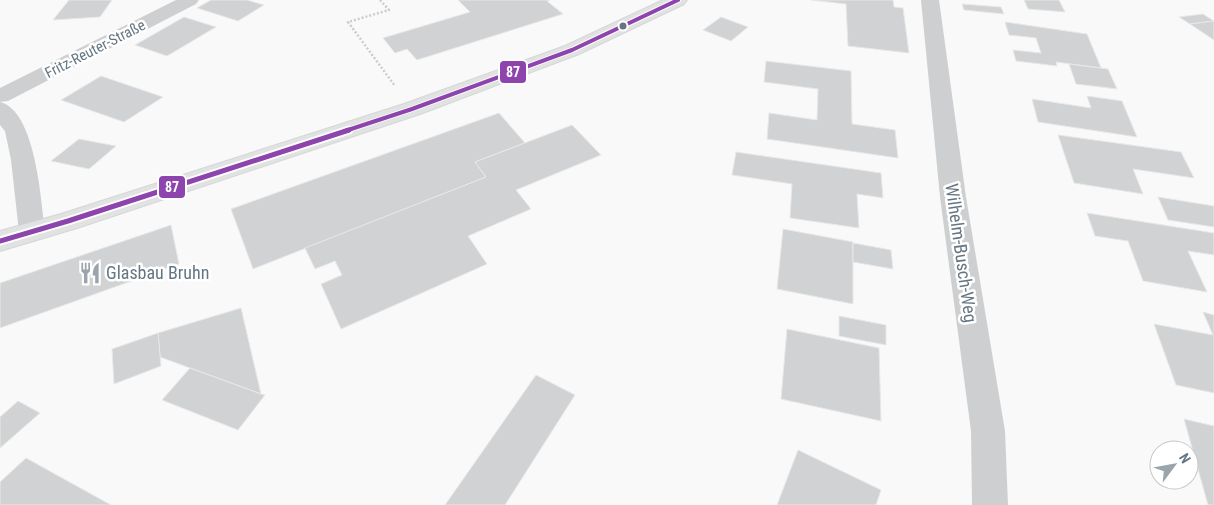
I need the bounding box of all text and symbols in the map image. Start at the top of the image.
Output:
street label: Fritz-Reuter-Straße [42,16,148,82]
unlabelled marker [618,21,628,31]
line badge: 87 [499,60,527,84]
text: 87 [506,64,520,80]
line badge: 87 [158,175,186,199]
text: 87 [165,179,179,195]
street label: Wilhelm-Busch-Weg [941,182,982,324]
restaurant icon: Glasbau Bruhn [77,260,103,286]
place label: Glasbau Bruhn [106,262,209,283]
north arrow [1149,440,1199,490]
text: N [1176,450,1194,466]

